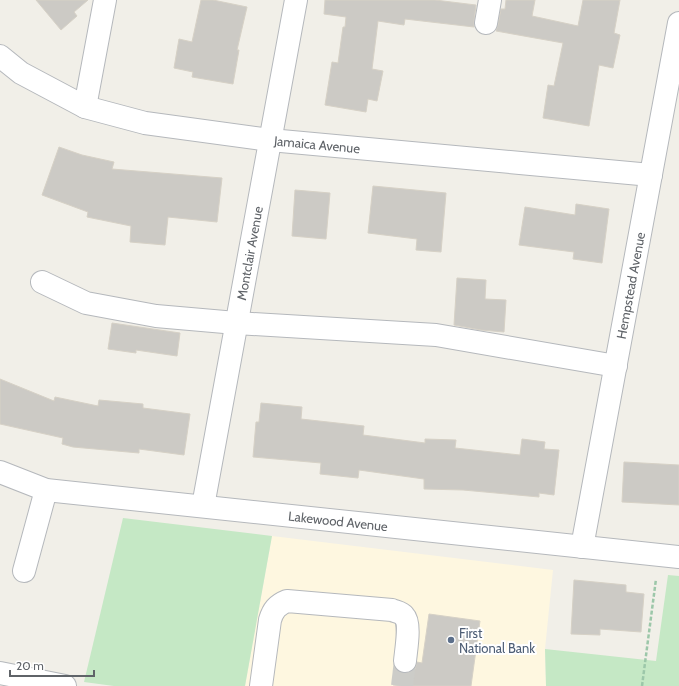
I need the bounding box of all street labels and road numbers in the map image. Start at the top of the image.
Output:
street label: Jamaica Avenue [272,132,361,156]
street label: Montclair Avenue [233,205,266,302]
street label: Hempstead Avenue [613,230,648,340]
street label: Lakewood Avenue [287,508,389,534]

